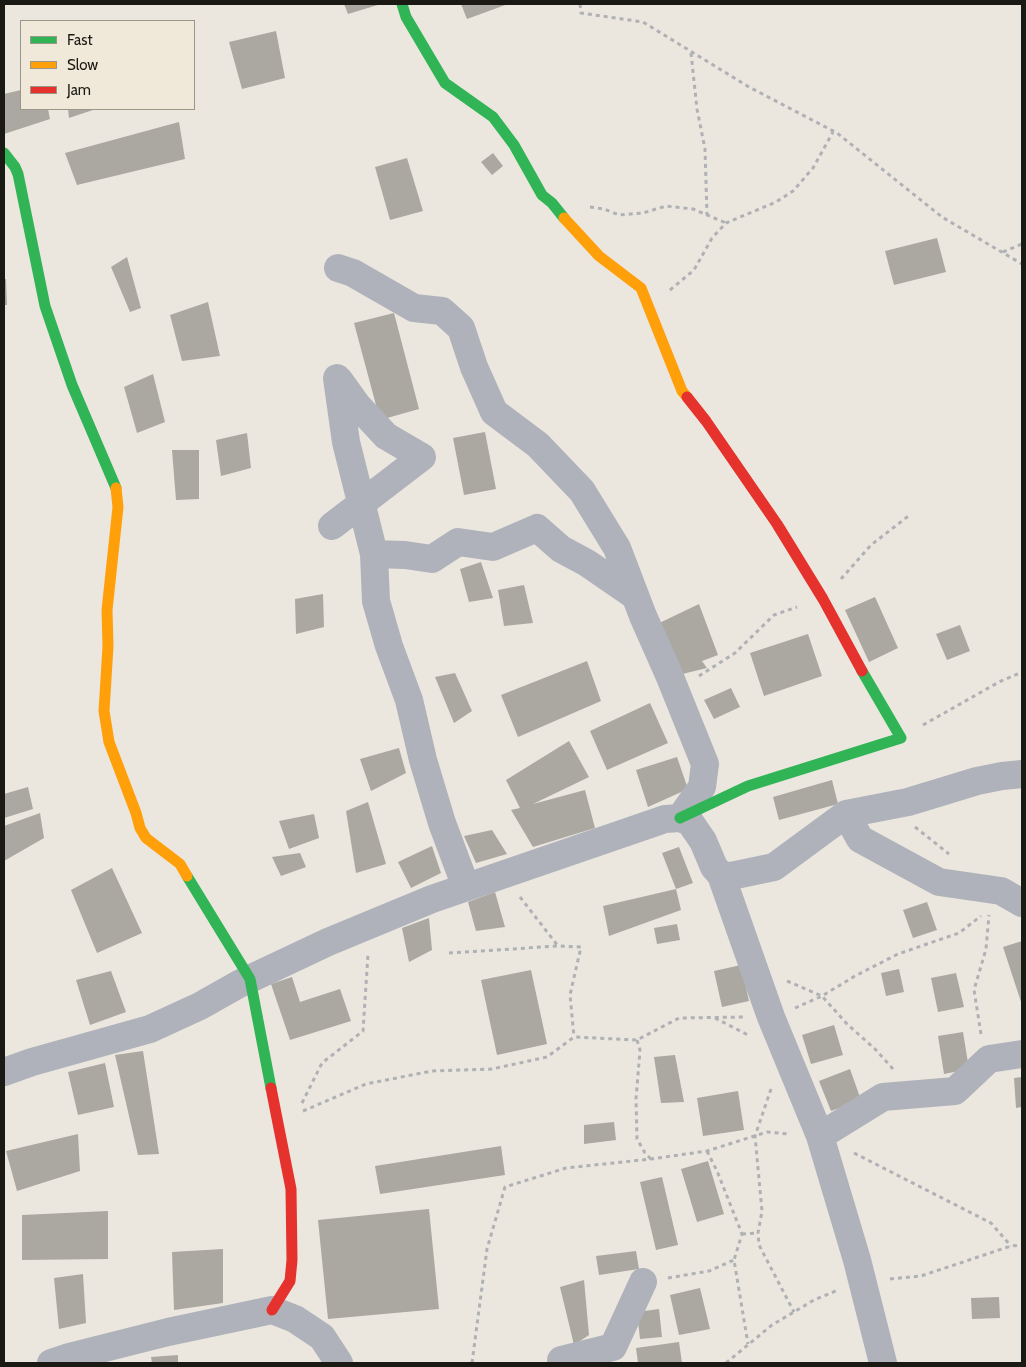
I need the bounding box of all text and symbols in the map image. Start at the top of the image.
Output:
legend [20,20,195,110]
text: Fast [67,31,92,49]
text: Slow [67,56,98,74]
text: Jam [67,81,91,99]

